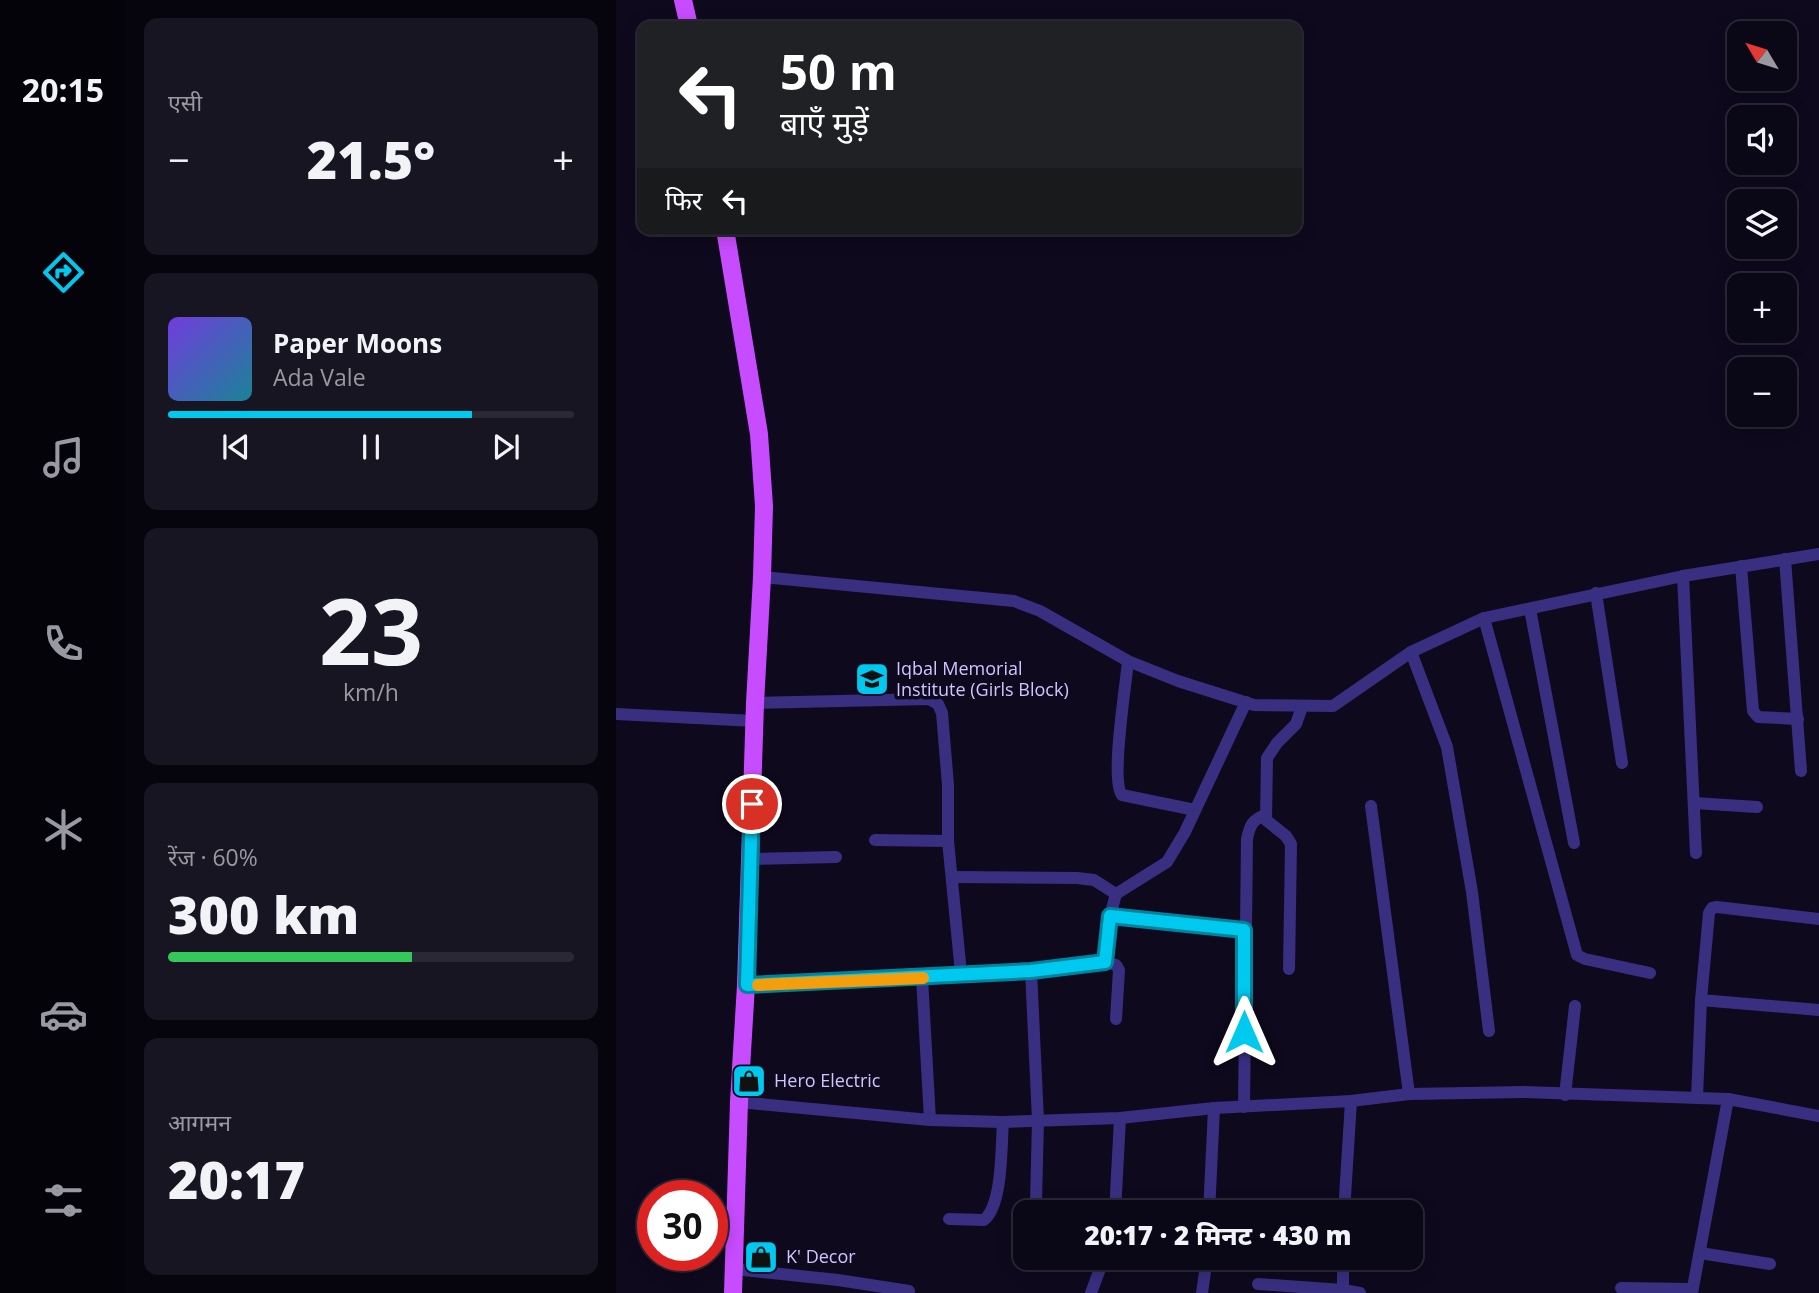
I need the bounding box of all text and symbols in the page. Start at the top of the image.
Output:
north arrow [1727,21,1797,91]
map controls [1727,21,1797,427]
text: 50 m [780,38,897,104]
icon: left [665,49,756,140]
text: 20:15 [22,68,104,111]
text: एसी [168,86,202,118]
text: बाएँ मुड़ें [780,101,869,144]
button: sound [1727,105,1797,175]
text: 21.5° [307,123,435,194]
text: − [168,133,190,185]
text: + [552,133,574,185]
text: फिर [665,182,702,218]
icon: left [716,182,754,220]
button: layers [1727,189,1797,259]
icon: directions [39,248,88,297]
button: + [1727,273,1797,343]
text: Paper Moons [273,325,442,361]
button: − [1727,357,1797,427]
text: Ada Vale [273,361,366,393]
icon: previous [217,428,255,466]
icon: pause [352,428,390,466]
icon: next [487,428,525,466]
icon: music [39,433,88,482]
text: 23 [319,568,423,692]
icon: phone [39,619,88,668]
place label: Iqbal Memorial Institute (Girls Block) [896,656,1069,701]
school or university icon: Iqbal Memorial Institute (Girls Block) [853,660,891,698]
text: km/h [343,676,399,708]
pin [722,774,782,834]
icon: arrive [733,785,771,823]
icon: climate [39,805,88,854]
text: रेंज · 60% [168,841,258,873]
text: 300 km [168,878,359,949]
icon: car [39,990,88,1039]
position arrow [1207,995,1281,1069]
shop icon: Hero Electric [730,1062,768,1100]
place label: Hero Electric [774,1068,881,1092]
text: आगमन [168,1106,231,1138]
text: 20:17 [168,1143,305,1214]
icon: filters [39,1176,88,1225]
speed limit sign: 30 [637,1180,728,1271]
text: 20:17 · 2 मिनट · 430 m [1085,1217,1351,1253]
shop icon: K' Decor [742,1238,780,1276]
place label: K' Decor [786,1244,856,1268]

